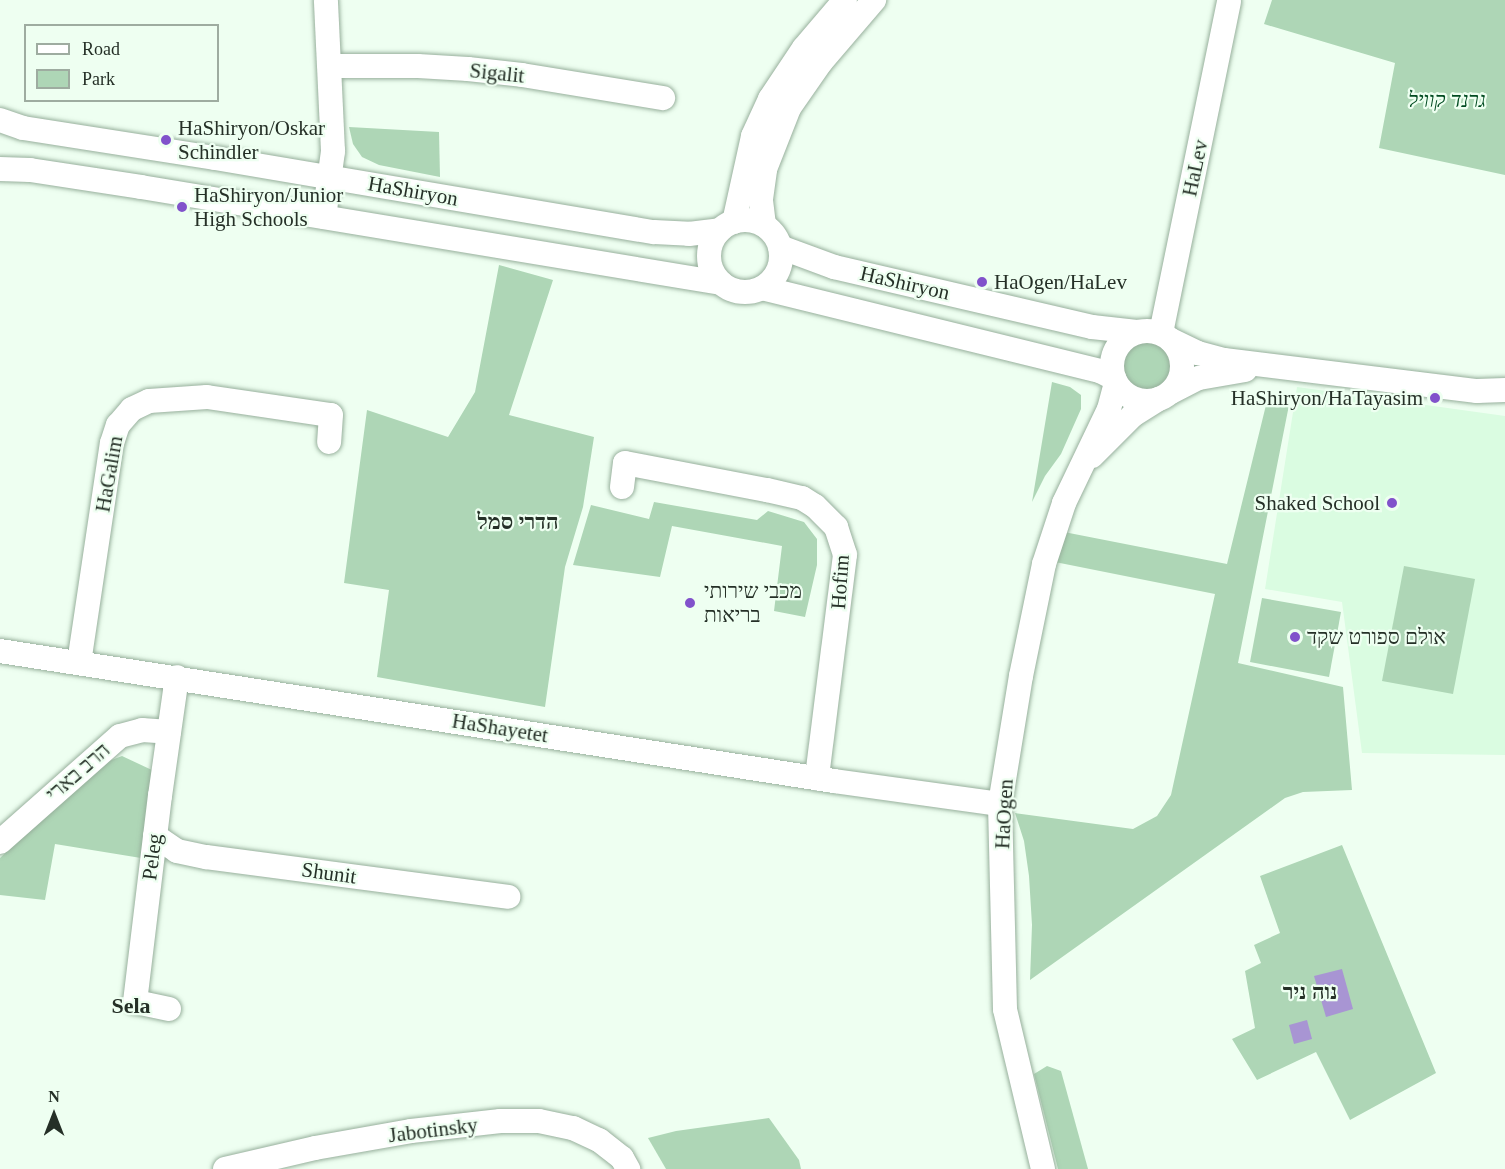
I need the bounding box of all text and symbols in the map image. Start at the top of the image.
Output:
legend [24,24,219,102]
text: Road [82,39,120,59]
street label: Sigalit [468,58,526,88]
text: Park [82,69,115,89]
park label: גרנד קוויל [1408,87,1486,113]
place label: HaShiryon/Oskar Schindler [178,115,325,165]
marker: HaShiryon/Oskar Schindler [159,133,173,147]
street label: HaLev [1177,137,1213,199]
street label: HaShiryon [366,171,460,211]
place label: HaShiryon/Junior High Schools [194,182,343,232]
marker: HaShiryon/Junior High Schools [175,200,189,214]
street label: HaShiryon [858,260,952,306]
place label: HaOgen/HaLev [994,269,1127,295]
marker: HaOgen/HaLev [975,275,989,289]
place label: HaShiryon/HaTayasim [1231,385,1423,411]
marker: HaShiryon/HaTayasim [1428,391,1442,405]
street label: HaGalim [90,434,128,514]
place label: Shaked School [1255,490,1380,516]
marker: Shaked School [1385,496,1399,510]
district label: הדרי סמל [477,509,559,535]
street label: Hofim [826,554,854,610]
place label: מכבי שירותי בריאות [704,578,802,628]
marker: מכבי שירותי בריאות [681,594,699,612]
place label: אולם ספורט שקד [1307,624,1446,650]
marker: אולם ספורט שקד [1288,630,1302,644]
street label: HaShayetet [450,708,550,748]
street label: הרב בארי [41,737,115,807]
street label: HaOgen [990,778,1018,850]
street label: Peleg [137,832,167,882]
street label: Shunit [300,857,358,889]
district label: נוה ניר [1283,979,1337,1005]
district label: Sela [111,993,151,1019]
north arrow [24,1085,84,1145]
text: N [48,1088,60,1105]
street label: Jabotinsky [387,1112,479,1148]

